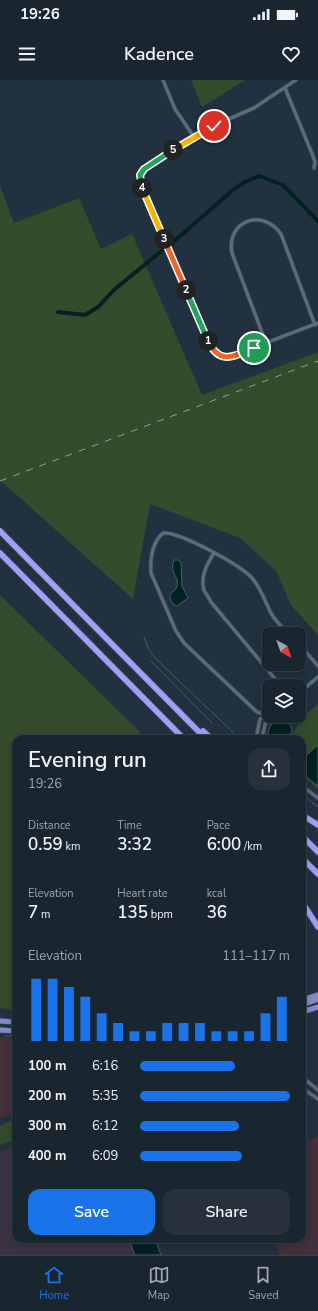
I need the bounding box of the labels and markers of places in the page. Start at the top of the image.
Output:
pin [197,109,231,143]
pin: 5 [163,140,183,160]
pin: 4 [132,178,152,198]
pin: 3 [154,229,174,249]
pin: 2 [176,280,196,300]
pin: 1 [198,331,218,351]
pin [237,331,271,365]

